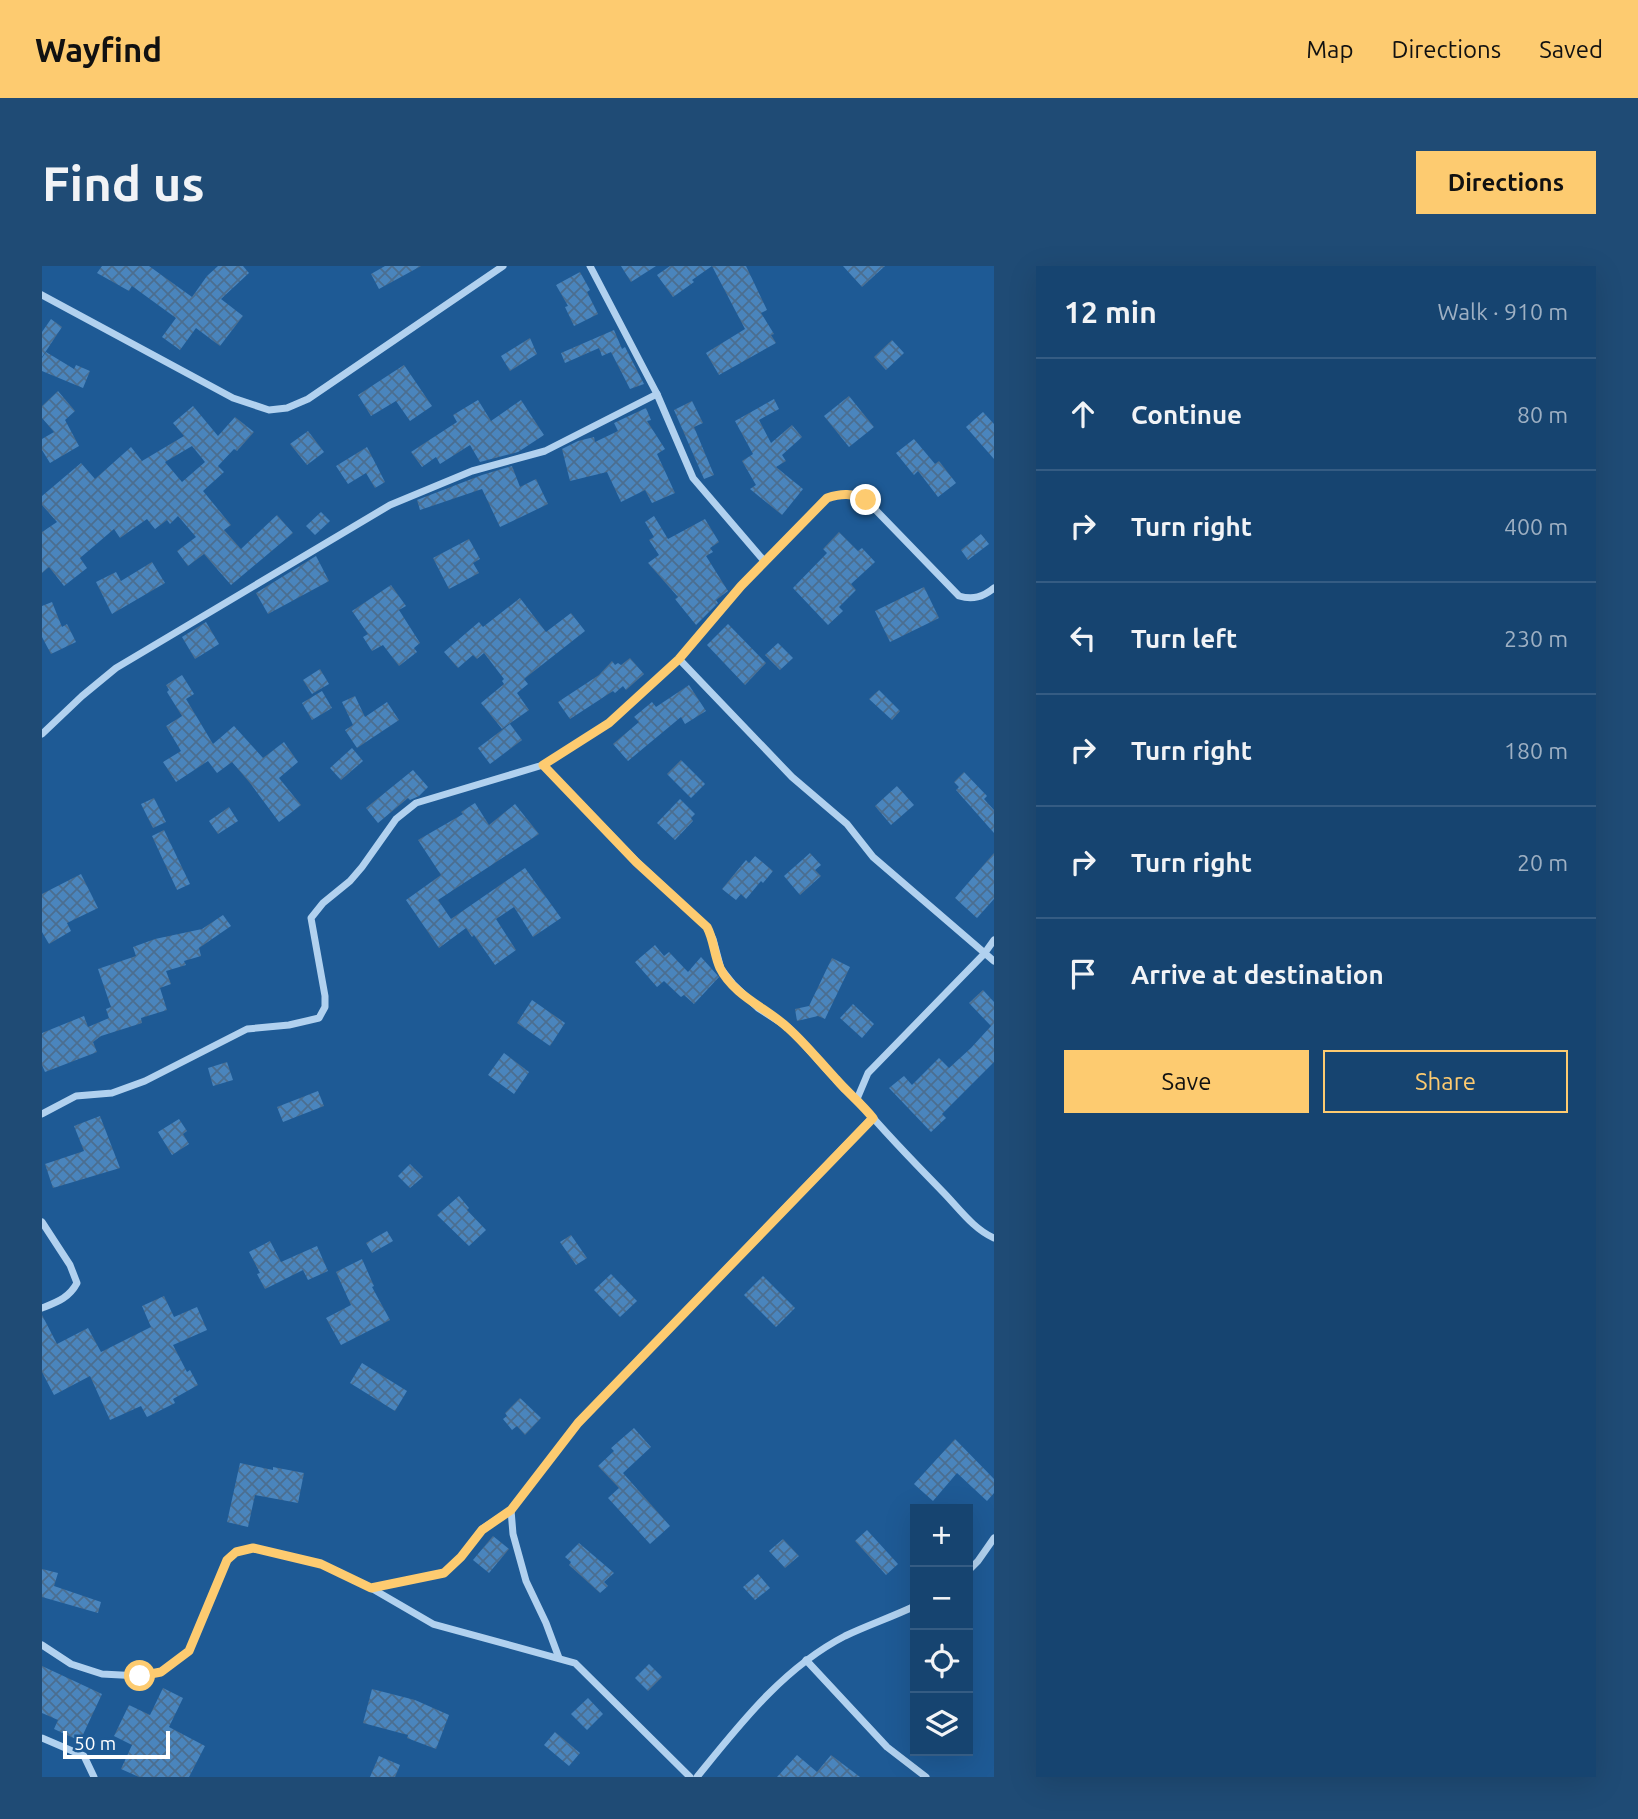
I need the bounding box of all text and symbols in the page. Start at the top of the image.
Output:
text: Wayfind [35,31,162,68]
text: Map [1306,36,1353,63]
text: Directions [1391,36,1501,63]
text: Saved [1539,36,1603,63]
button: Directions [1416,151,1596,214]
text: Find us [42,155,205,210]
text: 12 min [1064,295,1157,329]
text: Walk · 910 m [1437,299,1568,324]
icon: ahead [1064,395,1102,433]
text: Continue [1131,400,1242,429]
text: 80 m [1517,402,1568,427]
route end [850,484,881,515]
icon: right [1064,507,1102,545]
text: Turn right [1131,512,1252,541]
text: 400 m [1504,514,1568,539]
icon: left [1064,619,1102,657]
text: Turn left [1131,624,1237,653]
text: 230 m [1504,626,1568,651]
icon: right [1064,731,1102,769]
text: Turn right [1131,736,1252,765]
text: 180 m [1504,738,1568,763]
icon: right [1064,843,1102,881]
text: Turn right [1131,848,1252,877]
text: 20 m [1517,850,1568,875]
icon: arrive [1064,955,1102,993]
text: Arrive at destination [1131,960,1384,989]
button: Save [1064,1050,1309,1113]
button: Share [1323,1050,1568,1113]
map controls [910,1504,973,1756]
button: + [910,1504,973,1567]
button: − [910,1567,973,1630]
button: locate [910,1630,973,1693]
route start [124,1660,155,1691]
button: layers [910,1693,973,1756]
scale bar [63,1728,170,1760]
text: 50 m [74,1732,116,1754]

